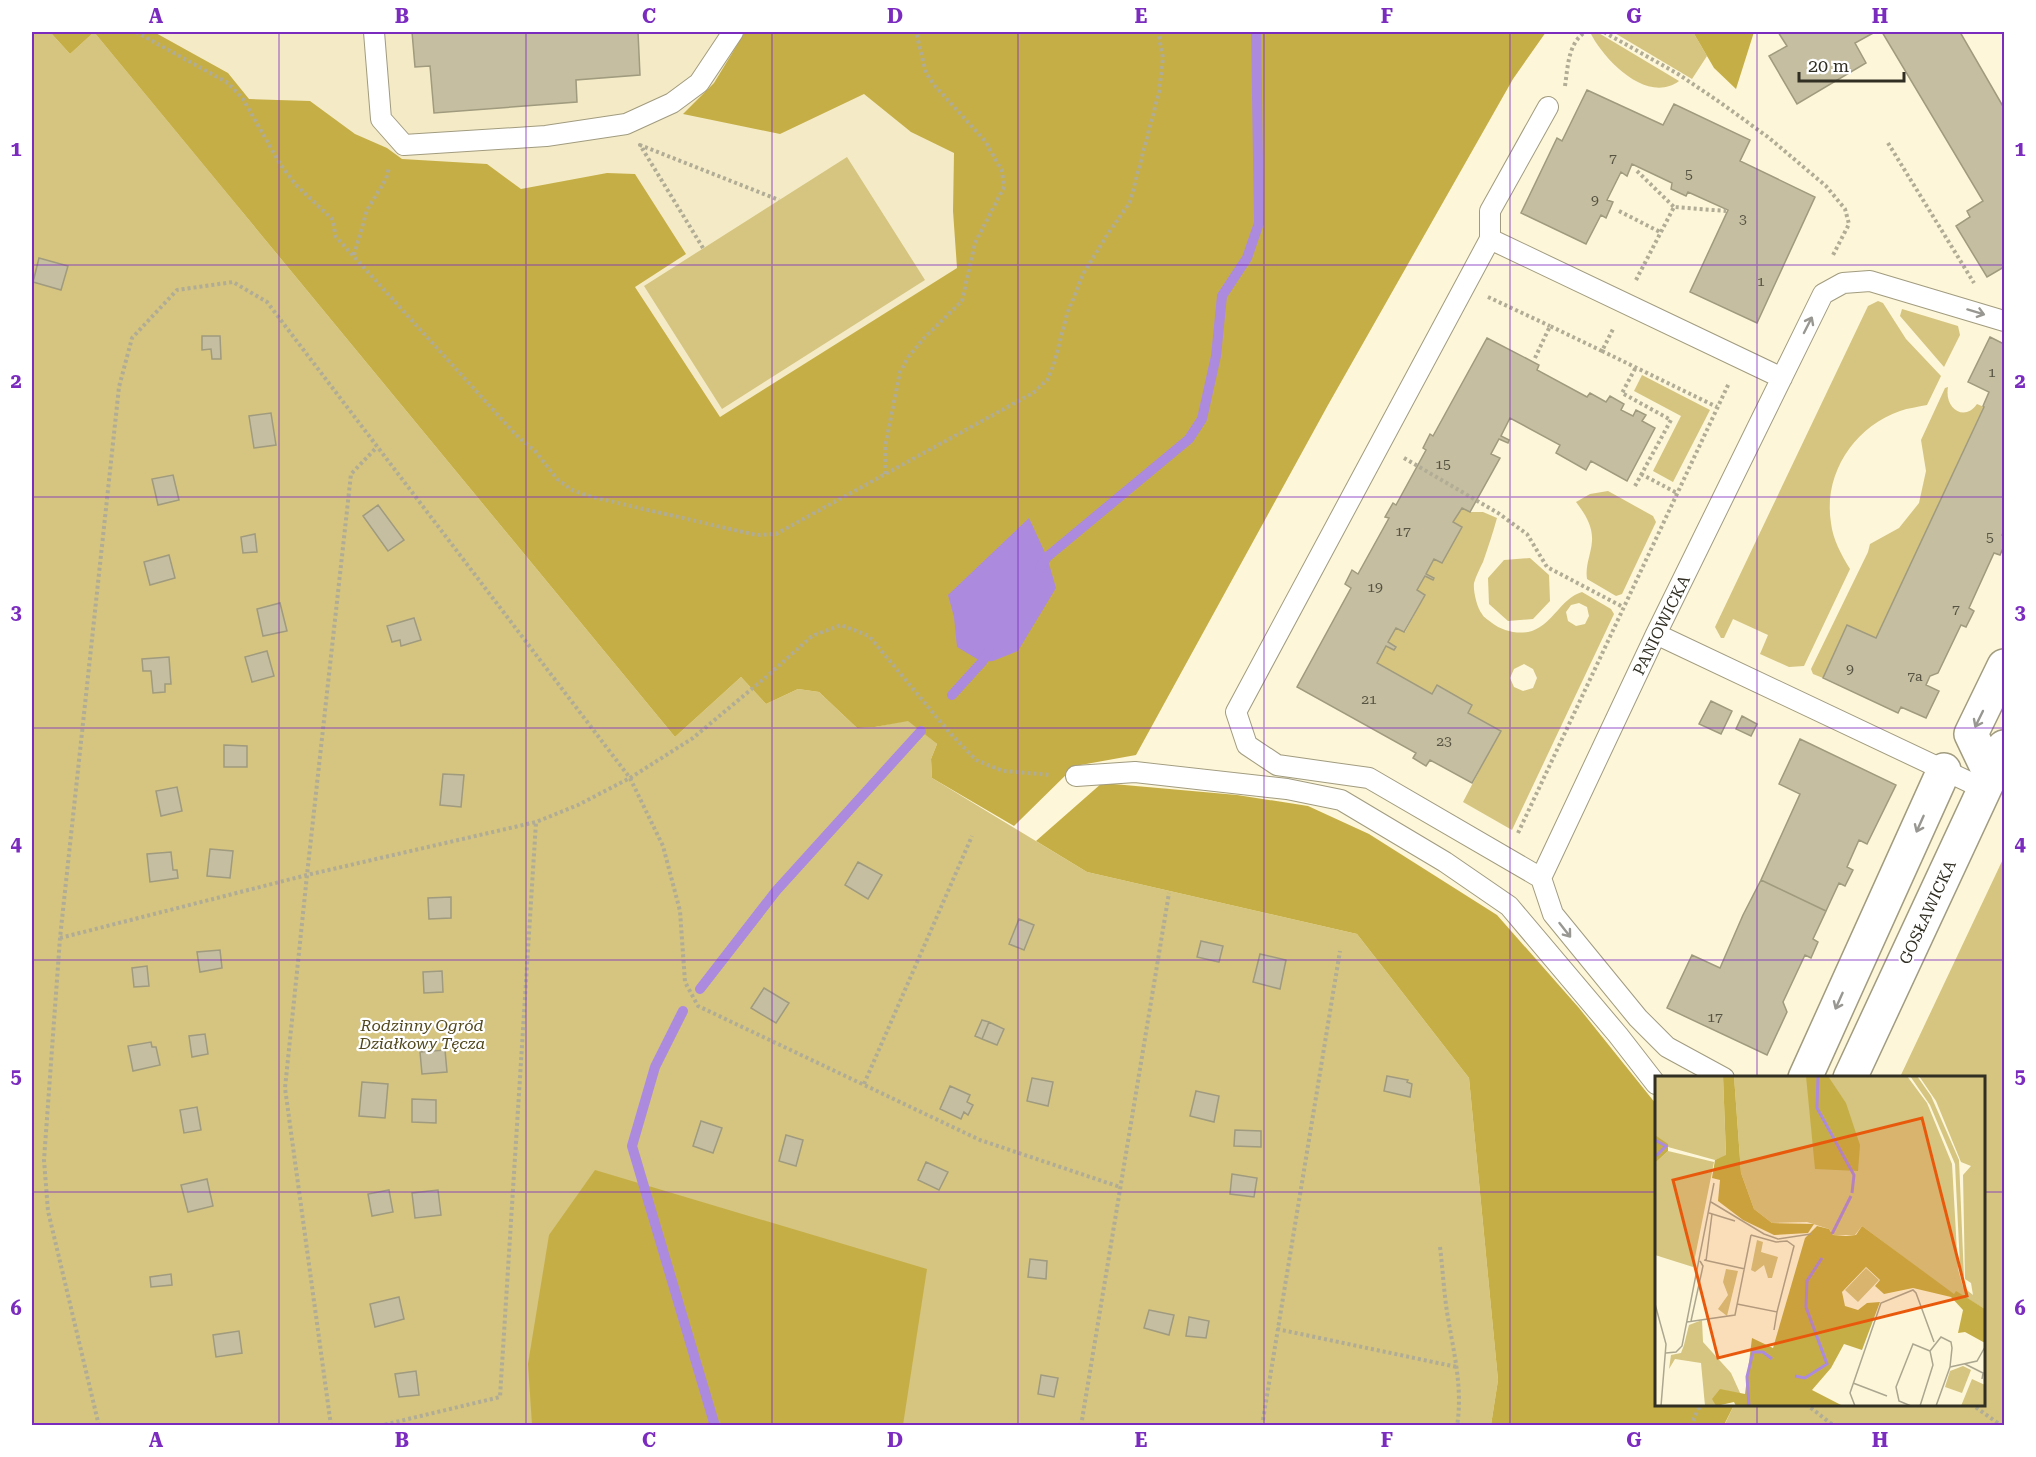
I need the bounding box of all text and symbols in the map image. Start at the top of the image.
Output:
text: A [149,4,164,28]
text: B [395,4,409,28]
text: C [642,4,656,28]
text: D [887,4,903,28]
text: E [1135,4,1148,28]
text: F [1381,4,1393,28]
text: G [1626,4,1642,28]
text: H [1872,4,1888,28]
scale bar [1799,45,1904,83]
text: 20 m [1808,55,1849,76]
text: 1 [10,137,22,161]
text: 1 [2014,137,2026,161]
house number: 7 [1609,150,1617,166]
house number: 5 [1685,166,1693,182]
house number: 9 [1591,192,1599,208]
house number: 3 [1739,211,1747,227]
house number: 1 [1757,273,1765,289]
one-way arrow [1966,307,1985,318]
one-way arrow [1802,317,1814,335]
house number: 1 [1988,364,1996,380]
text: 2 [10,369,22,393]
text: 2 [2014,369,2026,393]
house number: 15 [1435,456,1451,472]
house number: 17 [1395,523,1411,539]
house number: 5 [1986,529,1994,545]
street label: PANIOWICKA [1629,571,1694,678]
house number: 19 [1367,579,1383,595]
text: 3 [10,600,22,624]
text: 3 [2014,600,2026,624]
house number: 7 [1952,601,1960,617]
house number: 9 [1846,661,1854,677]
house number: 7a [1907,668,1923,684]
house number: 21 [1361,691,1377,707]
one-way arrow [1973,709,1984,727]
house number: 23 [1436,733,1452,749]
one-way arrow [1913,814,1925,832]
text: 4 [10,832,22,856]
text: 4 [2014,832,2026,856]
street label: GOSŁAWICKA [1895,856,1960,967]
one-way arrow [1559,922,1572,938]
one-way arrow [1833,992,1845,1010]
house number: 17 [1707,1009,1723,1025]
park label: Rodzinny Ogród Działkowy Tęcza [358,1016,486,1053]
text: 5 [10,1064,22,1088]
text: 5 [2014,1064,2026,1088]
inset map [1655,1076,1985,1406]
text: 6 [10,1296,22,1320]
text: 6 [2014,1296,2026,1320]
text: A [149,1428,164,1452]
text: B [395,1428,409,1452]
text: C [642,1428,656,1452]
text: D [887,1428,903,1452]
text: E [1135,1428,1148,1452]
text: F [1381,1428,1393,1452]
text: G [1626,1428,1642,1452]
text: H [1872,1428,1888,1452]

